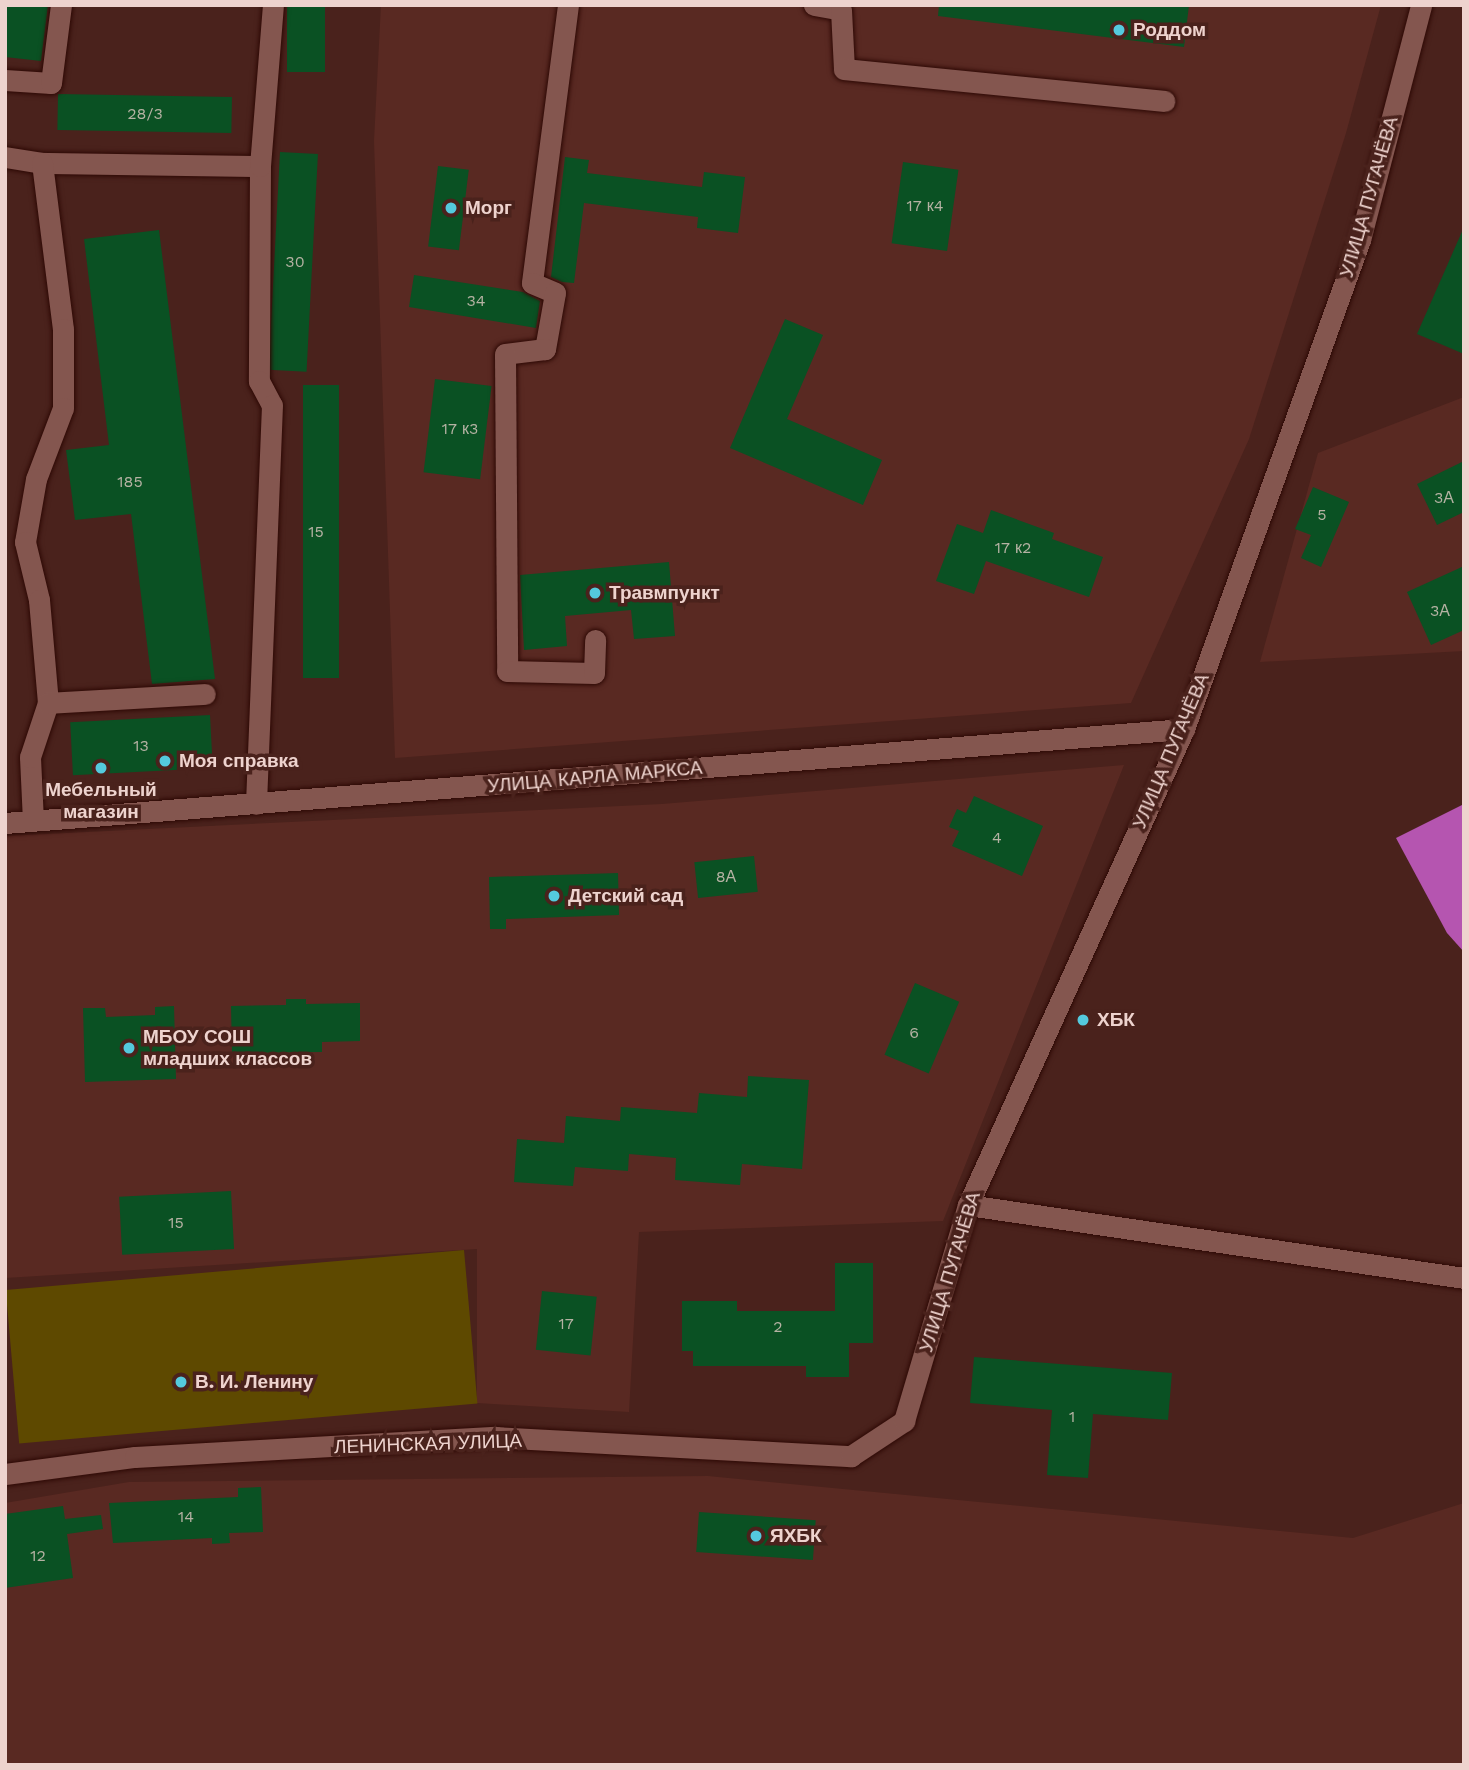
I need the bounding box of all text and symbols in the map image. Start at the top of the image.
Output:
place label: Роддом [1133,19,1206,41]
marker: Роддом [1111,22,1127,38]
house number: 28/3 [127,104,163,124]
street label: УЛИЦА ПУГАЧЁВА [1335,114,1403,280]
house number: 17 к4 [906,196,944,216]
place label: Морг [465,197,512,219]
marker: Морг [443,200,459,216]
house number: 30 [285,252,305,272]
house number: 34 [466,291,486,311]
house number: 17 к3 [442,419,478,439]
house number: 185 [117,472,143,492]
house number: 3А [1434,488,1454,508]
house number: 5 [1317,505,1327,525]
house number: 15 [308,522,324,542]
house number: 17 к2 [995,538,1031,558]
place label: Травмпункт [609,582,720,604]
marker: Травмпункт [587,585,603,601]
house number: 3А [1430,601,1450,621]
street label: УЛИЦА ПУГАЧЁВА [1128,670,1214,832]
house number: 13 [133,736,149,756]
place label: Моя справка [179,750,299,772]
marker: Моя справка [157,753,173,769]
street label: УЛИЦА КАРЛА МАРКСА [487,756,703,798]
marker: Мебельный магазин [93,760,109,776]
place label: Мебельный магазин [45,779,157,823]
house number: 4 [992,828,1002,848]
house number: 8А [716,867,736,887]
place label: Детский сад [568,885,683,907]
marker: Детский сад [546,888,562,904]
place label: ХБК [1097,1009,1135,1031]
marker: ХБК [1075,1012,1091,1028]
house number: 6 [909,1023,919,1043]
place label: МБОУ СОШ младших классов [143,1026,312,1070]
marker: МБОУ СОШ младших классов [121,1040,137,1056]
street label: УЛИЦА ПУГАЧЁВА [915,1189,985,1355]
house number: 15 [168,1213,184,1233]
house number: 17 [558,1314,574,1334]
house number: 2 [773,1317,783,1337]
place label: В. И. Ленину [195,1371,313,1393]
marker: В. И. Ленину [173,1374,189,1390]
house number: 1 [1069,1407,1075,1427]
street label: ЛЕНИНСКАЯ УЛИЦА [334,1429,522,1459]
house number: 14 [178,1507,194,1527]
place label: ЯХБК [770,1525,822,1547]
marker: ЯХБК [748,1528,764,1544]
house number: 12 [30,1546,46,1566]

